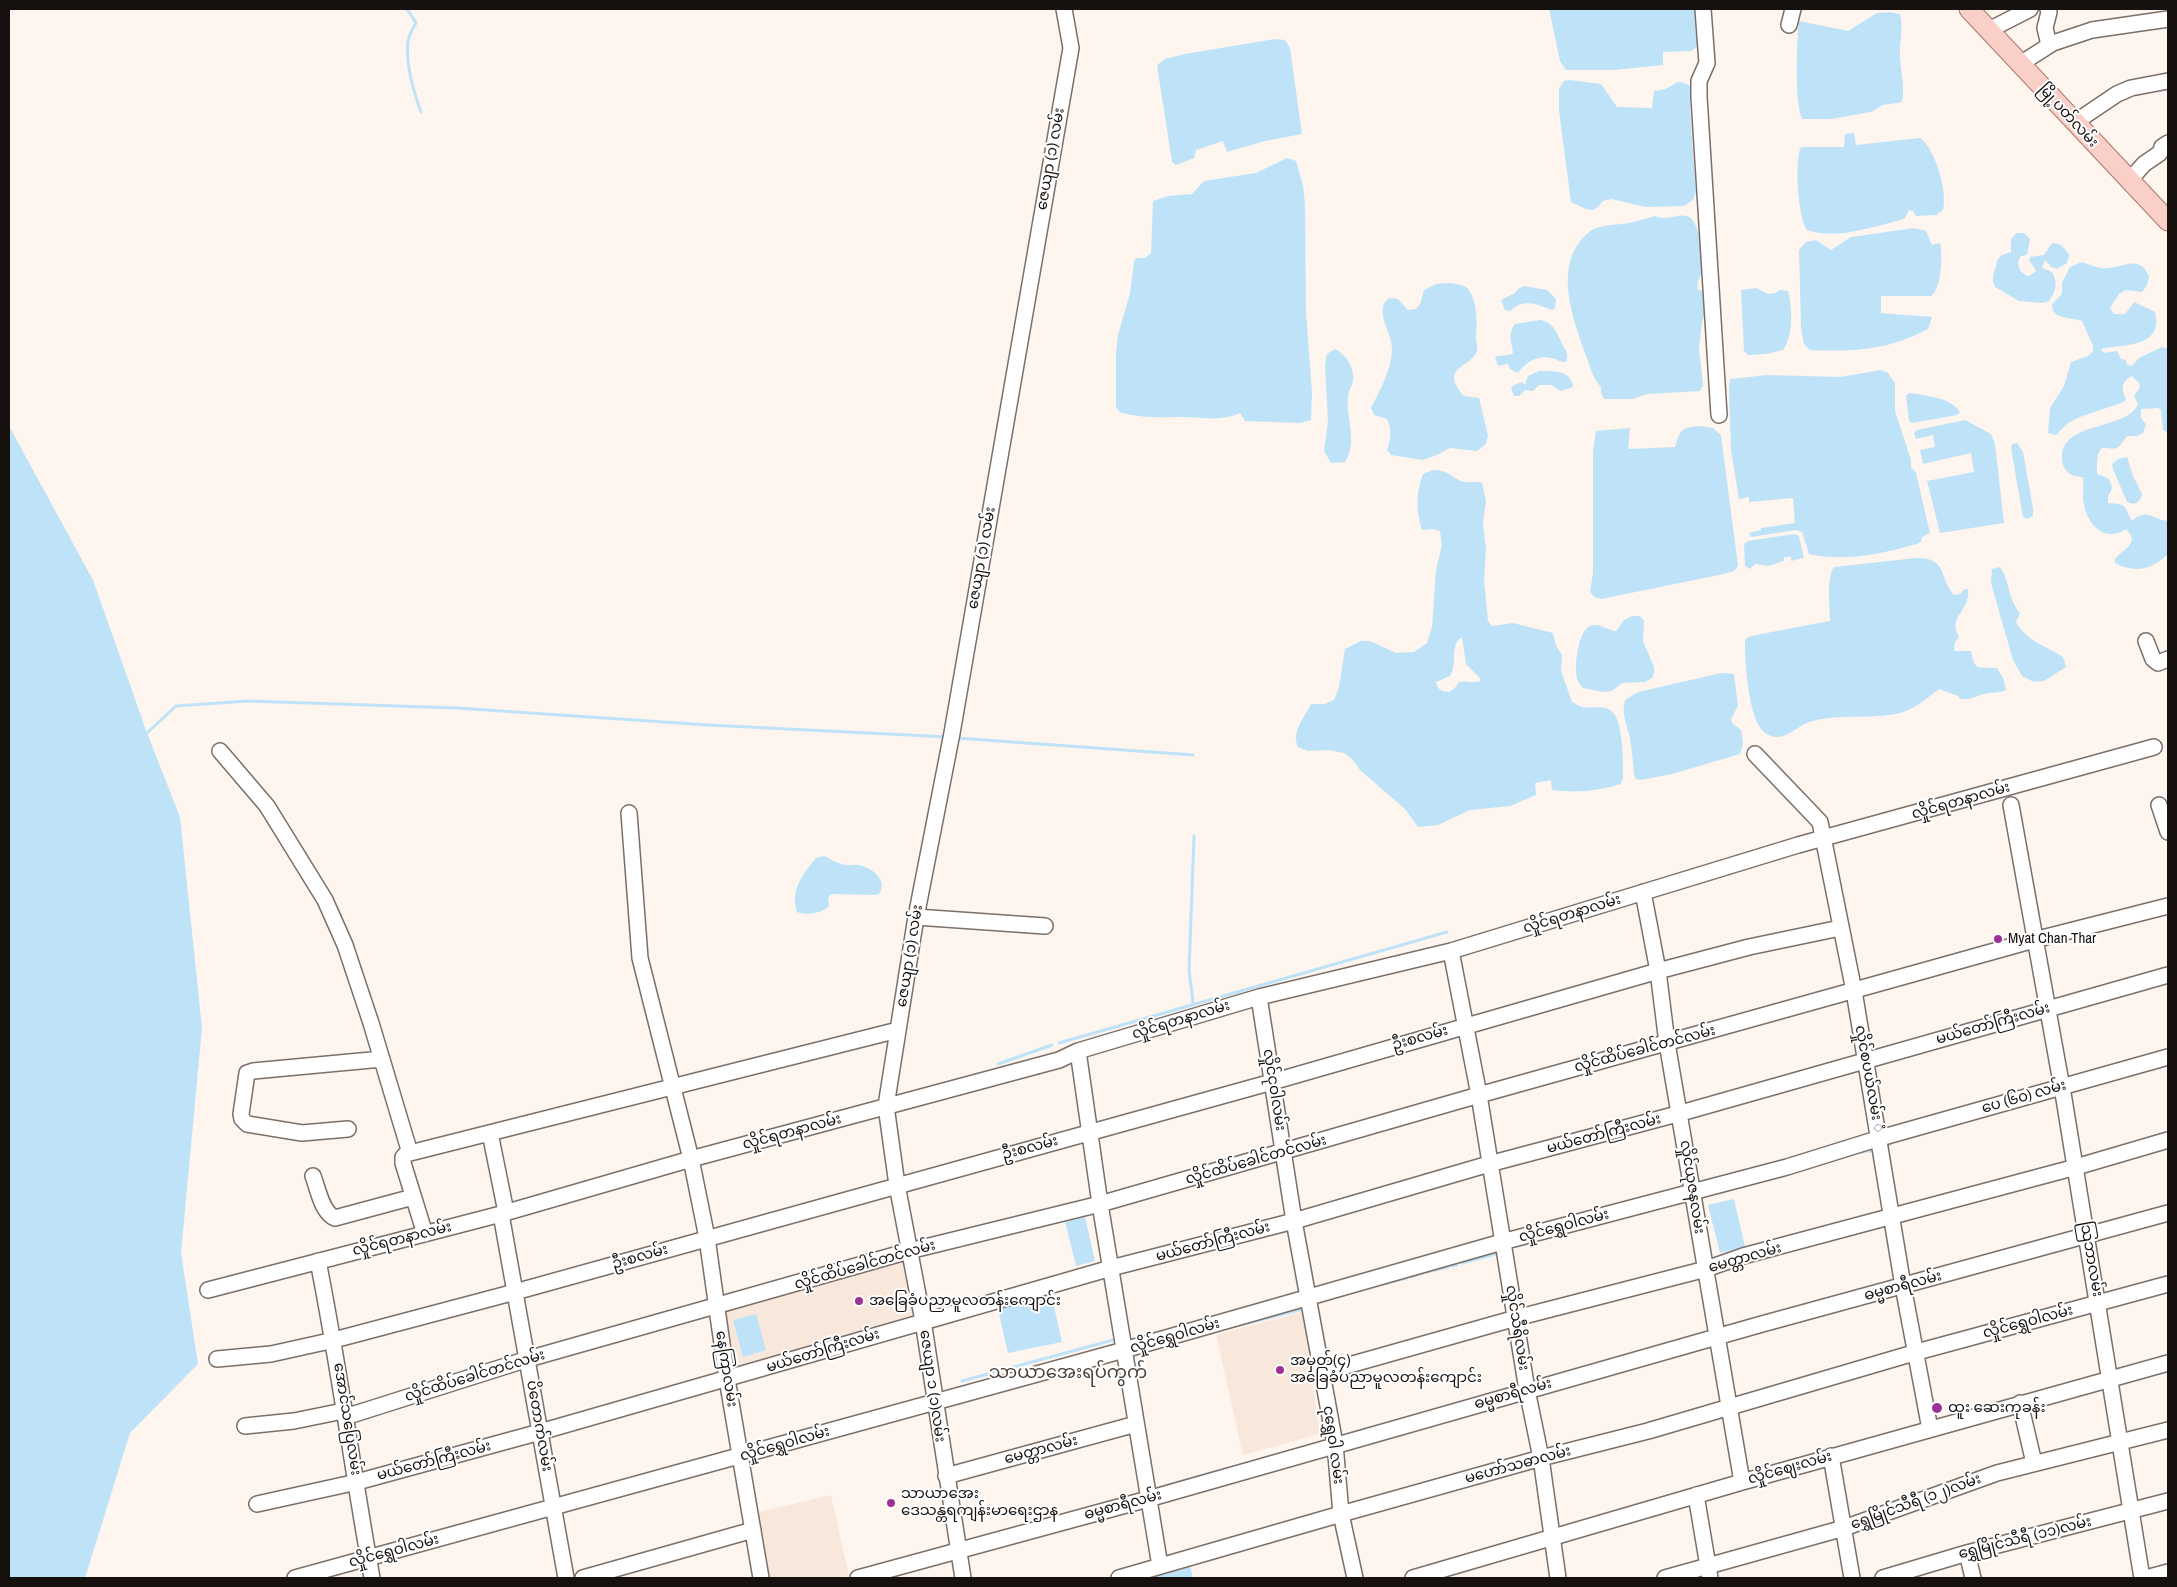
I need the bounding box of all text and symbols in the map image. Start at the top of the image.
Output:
street label: မြို့ပတ်လမ်း [2034,81,2102,151]
street label: ဇေယျာ (၁) လမ်း [1033,106,1069,212]
street label: ဇေယျာ (၁) လမ်း [964,505,1000,611]
street label: လှိုင်ရတနာလမ်း [1910,778,2012,824]
street label: လှိုင်ရတနာလမ်း [1521,891,1623,937]
street label: ဇေယျာ (၁) လမ်း [893,903,927,1009]
place label: Myat Chan Thar [2008,930,2096,948]
marker: Myat Chan Thar [1992,933,2004,945]
street label: လှိုင်ရတနာလမ်း [1130,997,1232,1043]
street label: မယ်တော်ကြီးလမ်း [1934,999,2052,1049]
street label: ဦးစလမ်း [1390,1021,1450,1055]
street label: လှိုင်ထိပ်ခေါင်တင်လမ်း [1572,1021,1718,1077]
street label: လှိုင်စပယ်လမ်း ံ [1851,1024,1887,1134]
street label: လှိုင်ငုဝါလမ်း [1259,1048,1289,1132]
street label: ပေ (၆၀) လမ်း [1980,1076,2068,1118]
street label: လှိုင်ရတနာလမ်း [741,1110,843,1154]
street label: မယ်တော်ကြီးလမ်း [1545,1110,1663,1158]
street label: လှိုင်ထိပ်ခေါင်တင်လမ်း [1184,1131,1328,1189]
street label: ဦးစလမ်း [1000,1132,1060,1164]
street label: လှိုင်ယုဇနလမ်း [1676,1139,1708,1235]
street label: လှိုင်ရွှေဝါလမ်း [1517,1205,1611,1247]
street label: လှိုင်ရတနာလမ်း [351,1218,453,1260]
street label: မယ်တော်ကြီးလမ်း [1154,1218,1272,1266]
street label: သြဘာလမ်း [2076,1220,2106,1298]
street label: လှိုင်ထိပ်ခေါင်တင်လမ်း [793,1236,937,1294]
street label: မေတ္တာလမ်း [1706,1239,1784,1277]
street label: ဦးစလမ်း [610,1240,670,1274]
street label: ဓမ္မစာရီလမ်း [1862,1267,1944,1305]
street label: လှိုင်သီရိလမ်း [1501,1284,1533,1372]
place label: အခြေခံပညာမူလတန်းကျောင်း [869,1292,1061,1310]
marker: အခြေခံပညာမူလတန်းကျောင်း [853,1295,865,1307]
street label: လှိုင်ရွှေဝါလမ်း [1981,1301,2075,1343]
street label: လှိုင်ရွှေဝါလမ်း [1128,1315,1222,1357]
street label: မယ်တော်ကြီးလမ်း [764,1325,882,1377]
street label: နေကြာလမ်း [711,1329,741,1409]
street label: ဇေယျာ ၁ (၁)လမ်း [915,1329,949,1443]
street label: လှိုင်ထိပ်ခေါင်တင်လမ်း [403,1346,547,1406]
place label: အမှတ်(၄) အခြေခံပညာမူလတန်းကျောင်း [1290,1352,1482,1387]
street label: အောင်သပြေလမ်း [329,1361,365,1477]
district label: သာယာအေးရပ်ကွက် [989,1362,1147,1384]
marker: အမှတ်(၄) အခြေခံပညာမူလတန်းကျောင်း [1274,1364,1286,1376]
street label: ဓမ္မစာရီလမ်း [1472,1374,1554,1414]
street label: ပိတောက်လမ်း [522,1379,556,1473]
place label: ထူး ဆေးကုခန်း [1948,1399,2046,1417]
marker: ထူး ဆေးကုခန်း [1930,1401,1944,1415]
street label: ငုရွှေဝါ လမ်း [1319,1405,1347,1485]
street label: လှိုင်ရွှေဝါလမ်း [738,1423,832,1465]
street label: မေတ္တာလမ်း [1002,1432,1080,1468]
street label: မယ်တော်ကြီးလမ်း [375,1437,493,1485]
street label: မဟော်သဓာလမ်း [1463,1442,1573,1488]
street label: လှိုင်ဈေးလမ်း [1746,1447,1834,1489]
street label: ရွှေမြိုင်သီရီ (၁၂)လမ်း [1848,1470,1984,1534]
place label: သာယာအေး ဒေသန္တရကျန်းမာရေးဌာန [901,1485,1058,1520]
street label: ဓမ္မစာရီလမ်း [1082,1486,1164,1524]
marker: သာယာအေး ဒေသန္တရကျန်းမာရေးဌာန [885,1497,897,1509]
street label: ရွှေမြိုင်သီရီ (၁၁)လမ်း [1957,1513,2093,1563]
street label: လှိုင်ရွှေဝါလမ်း [347,1530,441,1572]

